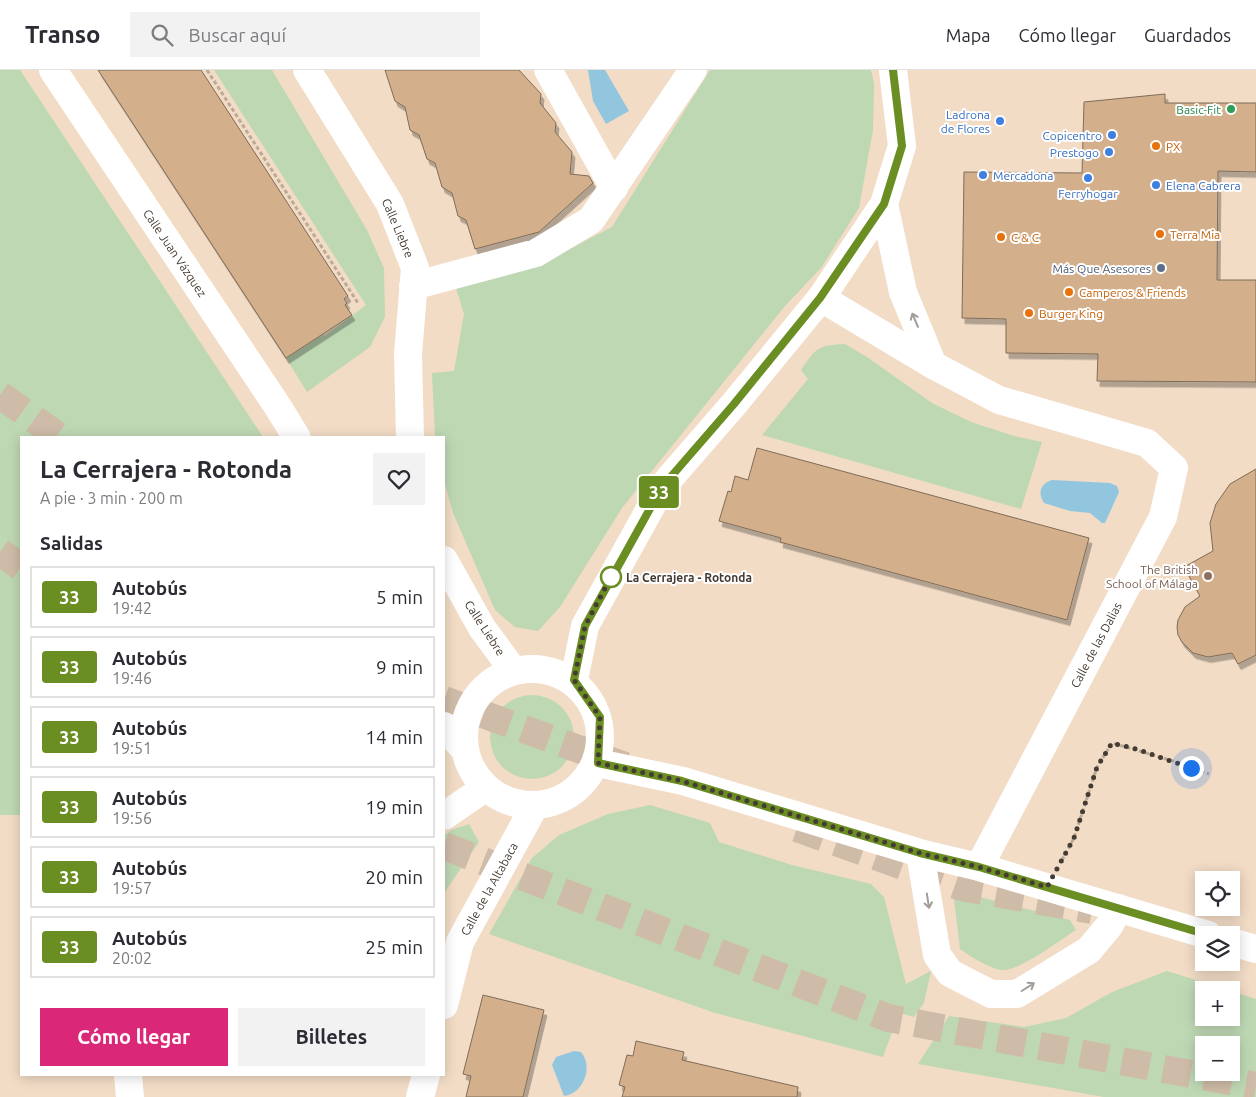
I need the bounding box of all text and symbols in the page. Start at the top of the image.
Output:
search box [130,12,480,57]
text: Transo [25,21,100,48]
icon: search [148,21,176,49]
text: Buscar aquí [188,24,286,46]
text: Mapa [946,25,991,45]
text: Cómo llegar [1019,25,1116,45]
text: Guardados [1144,25,1231,45]
place label: Basic-Fit [1176,103,1221,116]
marker: Basic-Fit [1225,103,1237,115]
place label: Ladrona de Flores [941,108,990,135]
marker: Ladrona de Flores [994,115,1006,127]
place label: Copicentro [1042,129,1102,142]
marker: Copicentro [1106,129,1118,141]
marker: PX [1150,140,1162,152]
place label: PX [1166,140,1181,153]
place label: Prestogo [1050,146,1099,159]
marker: Prestogo [1103,146,1115,158]
marker: Mercadona [977,169,989,181]
place label: Mercadona [993,169,1053,182]
marker: Ferryhogar [1082,172,1094,184]
marker: Elena Cabrera [1150,179,1162,191]
place label: Elena Cabrera [1166,179,1241,192]
place label: Ferryhogar [1058,187,1118,200]
street label: Calle Liebre [380,196,416,260]
street label: Calle Juan Vázquez [141,207,209,300]
marker: Terra Mia [1154,228,1166,240]
place label: Terra Mia [1170,228,1220,241]
marker: C & C [995,231,1007,243]
place label: C & C [1011,231,1040,244]
place label: Más Que Asesores [1053,262,1151,275]
marker: Más Que Asesores [1155,262,1167,274]
marker: Camperos & Friends [1063,286,1075,298]
place label: Camperos & Friends [1079,286,1186,299]
marker: Burger King [1023,307,1035,319]
place label: Burger King [1039,307,1103,320]
one-way arrow [909,313,919,328]
button: heart [373,453,425,505]
text: La Cerrajera - Rotonda [40,456,292,483]
line badge: 33 [636,476,682,508]
text: 33 [649,482,669,502]
text: A pie · 3 min · 200 m [40,489,183,507]
text: Salidas [40,532,103,554]
place label: The British School of Málaga [1106,563,1198,590]
marker: La Cerrajera - Rotonda [600,566,622,588]
marker: The British School of Málaga [1202,570,1214,582]
place label: La Cerrajera - Rotonda [626,571,752,584]
text: Autobús [112,577,187,599]
text: 5 min [376,586,423,608]
text: 33 [59,587,80,607]
street label: Calle Liebre [462,598,508,658]
text: 19:42 [112,599,152,617]
street label: Calle de las Dalias [1068,600,1124,690]
text: Autobús [112,647,187,669]
text: 9 min [376,656,423,678]
text: 33 [59,657,80,677]
text: 19:46 [112,669,152,687]
text: Autobús [112,717,187,739]
text: 14 min [365,726,423,748]
text: 33 [59,727,80,747]
text: 19:51 [112,739,152,757]
your location [1179,756,1204,781]
text: Autobús [112,787,187,809]
text: 19 min [365,796,423,818]
text: 33 [59,797,80,817]
text: 19:56 [112,809,152,827]
street label: Calle de la Altabaca [458,840,520,938]
text: Autobús [112,857,187,879]
text: 20 min [365,866,423,888]
text: 33 [59,867,80,887]
map controls [1195,871,1240,1081]
button: locate [1195,871,1240,916]
text: 19:57 [112,879,152,897]
one-way arrow [923,892,933,908]
button: layers [1195,926,1240,971]
text: Autobús [112,927,187,949]
text: 25 min [365,936,423,958]
text: 33 [59,937,80,957]
text: 20:02 [112,949,152,967]
button: + [1195,981,1240,1026]
one-way arrow [1021,982,1035,992]
button: Cómo llegar [40,1008,228,1066]
button: Billetes [238,1008,425,1066]
button: − [1195,1036,1240,1081]

